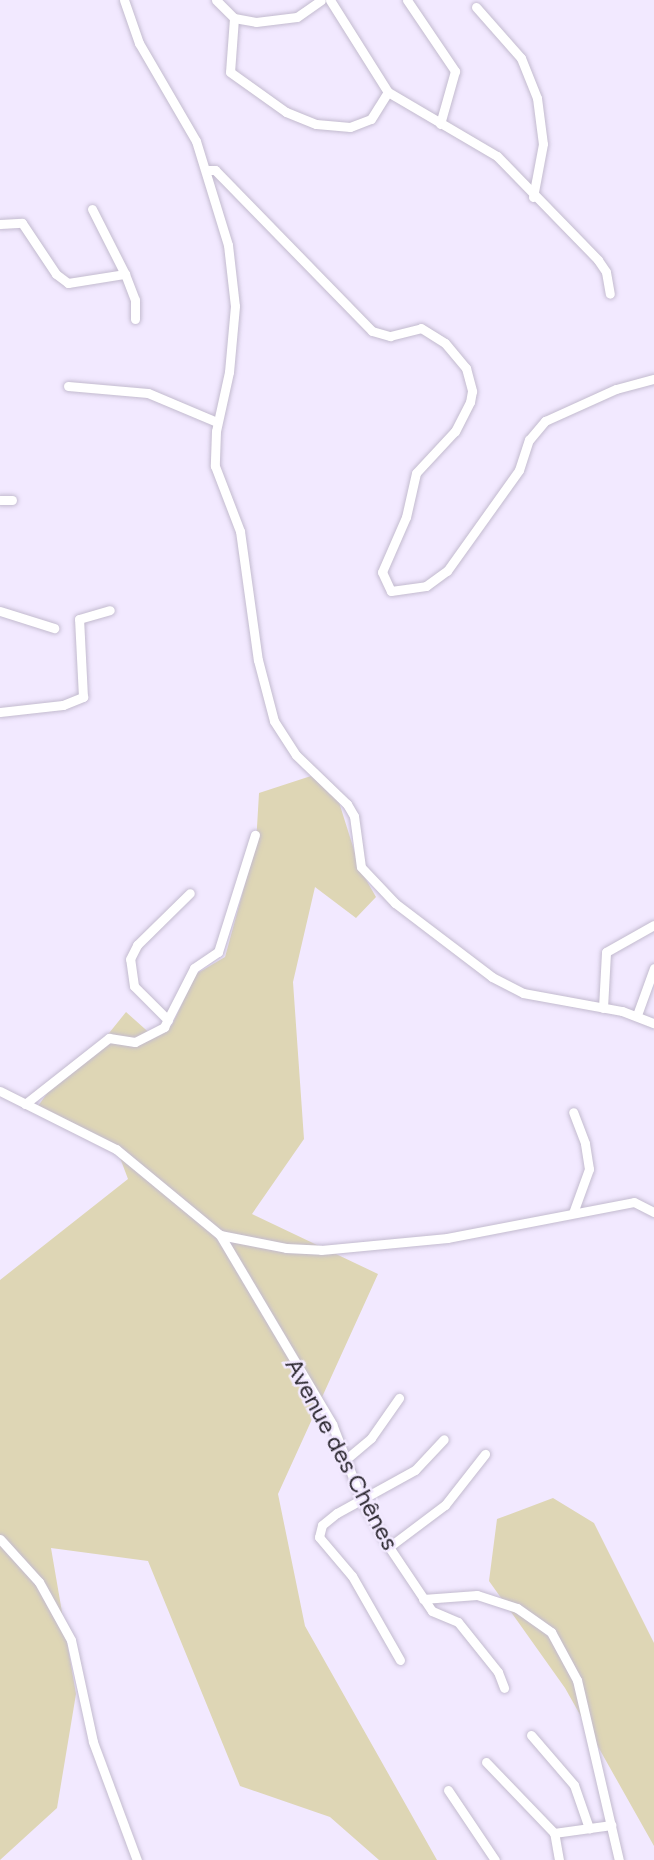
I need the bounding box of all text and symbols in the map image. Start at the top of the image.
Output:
street label: Avenue des Chênes [279,1353,405,1555]

